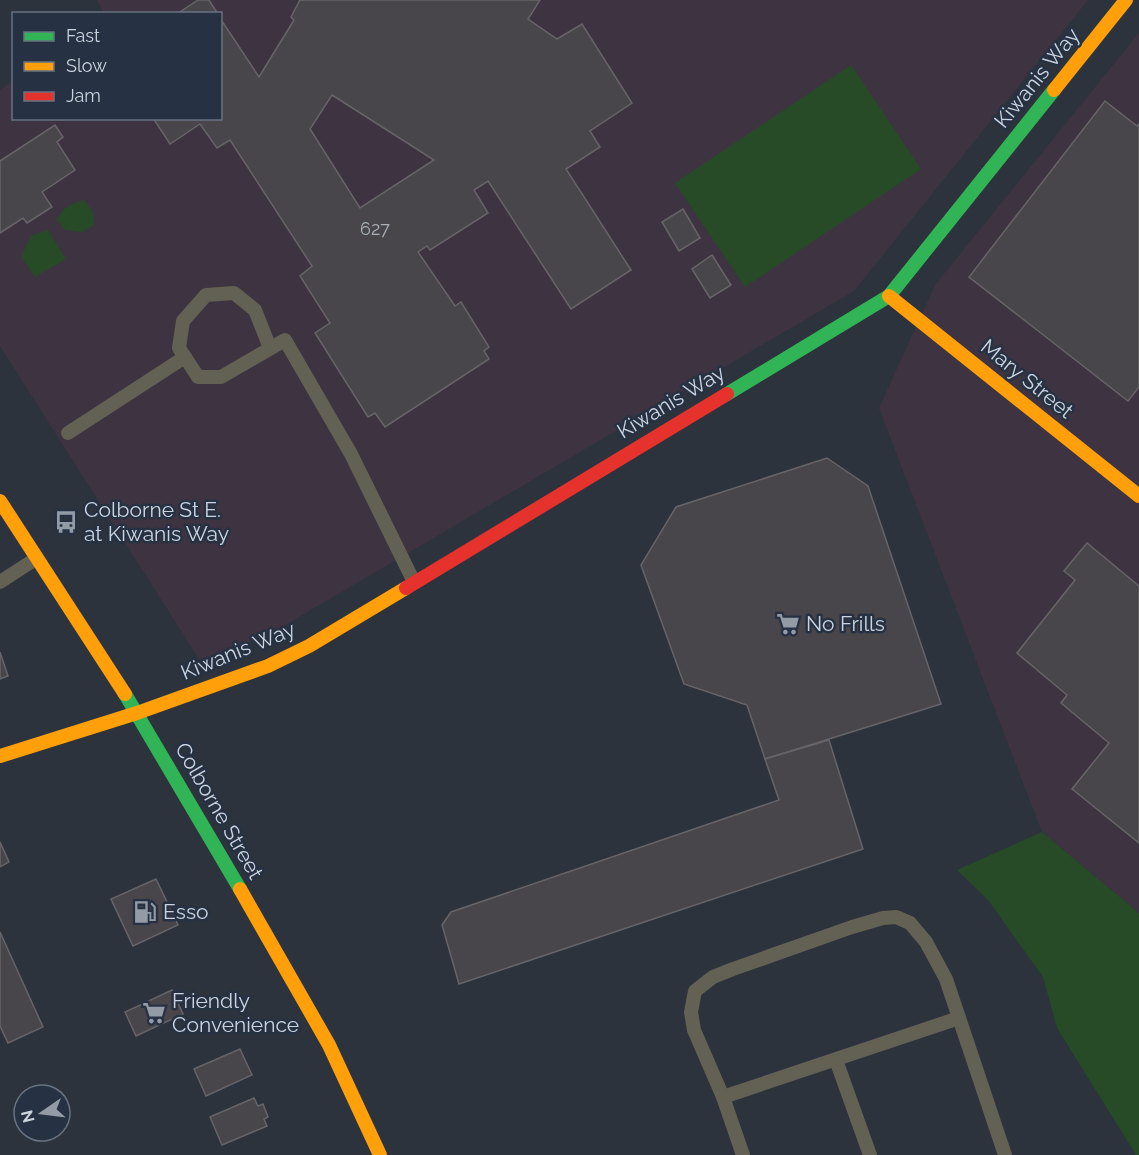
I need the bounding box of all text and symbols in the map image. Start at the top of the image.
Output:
legend [12,12,222,120]
street label: Kiwanis Way [989,23,1084,133]
text: Fast [66,25,100,46]
text: Slow [66,55,107,76]
text: Jam [66,85,101,106]
house number: 627 [360,218,390,239]
street label: Mary Street [976,334,1079,423]
street label: Kiwanis Way [612,360,729,444]
place label: Colborne St E. at Kiwanis Way [84,497,229,546]
bus stop icon: Colborne St E. at Kiwanis Way [53,509,79,535]
supermarket icon: No Frills [775,611,801,637]
place label: No Frills [806,611,885,636]
street label: Kiwanis Way [177,616,299,685]
street label: Colborne Street [170,738,269,884]
fuel station icon: Esso [132,899,158,925]
place label: Esso [163,899,209,924]
place label: Friendly Convenience [172,988,299,1037]
supermarket icon: Friendly Convenience [141,1000,167,1026]
north arrow [12,1083,72,1143]
text: N [17,1108,39,1125]

